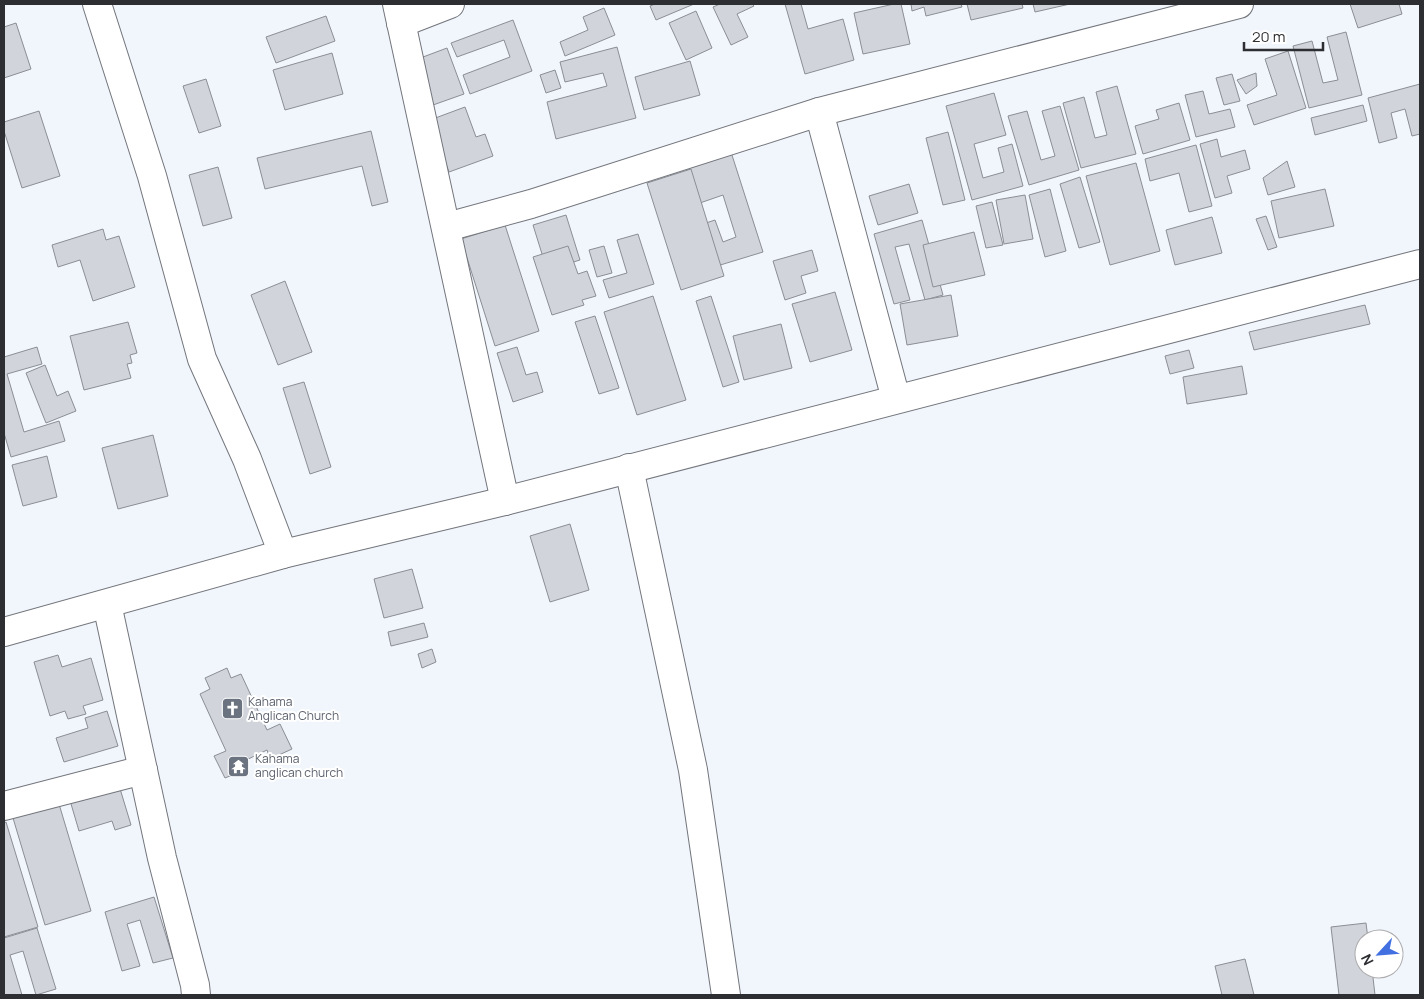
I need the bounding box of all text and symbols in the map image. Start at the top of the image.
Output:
scale bar [1244,20,1323,52]
text: 20 m [1252,26,1285,47]
place label: Kahama Anglican Church [248,693,339,724]
church icon: Kahama Anglican Church [220,697,244,721]
place label: Kahama anglican church [255,750,343,781]
temple icon: Kahama anglican church [227,754,251,778]
north arrow [1354,929,1404,979]
text: N [1356,951,1378,969]

